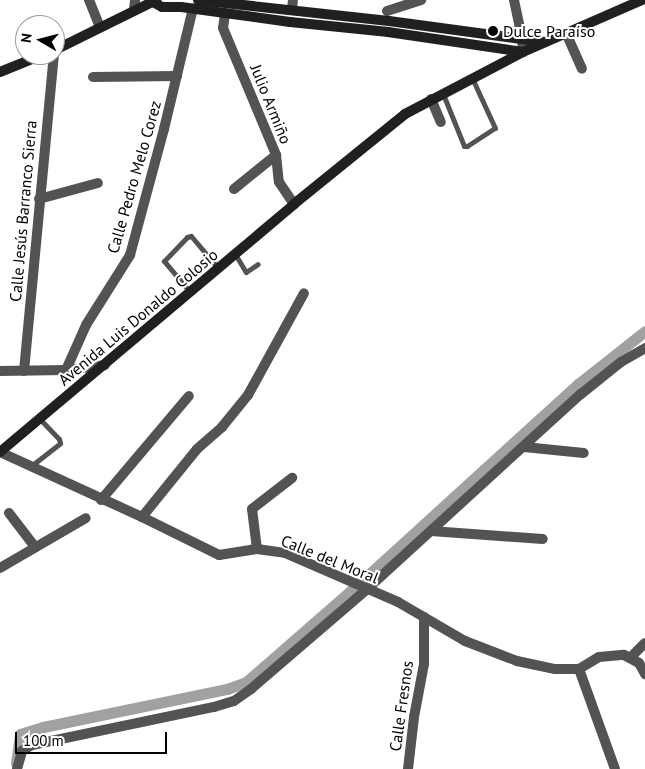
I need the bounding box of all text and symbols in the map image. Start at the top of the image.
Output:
north arrow [15,15,65,65]
place label: Dulce Paraíso [503,21,595,41]
marker: Dulce Paraíso [487,25,499,37]
text: N [17,32,36,44]
street label: Julio Armiño [246,61,296,147]
street label: Calle Pedro Melo Corez [103,98,165,256]
street label: Calle Jesús Barranco Sierra [6,120,40,302]
street label: Avenida Luis Donaldo Colosio [54,245,222,389]
street label: Calle del Moral [278,531,382,587]
street label: Calle Fresnos [385,660,417,752]
scale bar [18,722,170,754]
text: 100 m [23,731,64,750]

